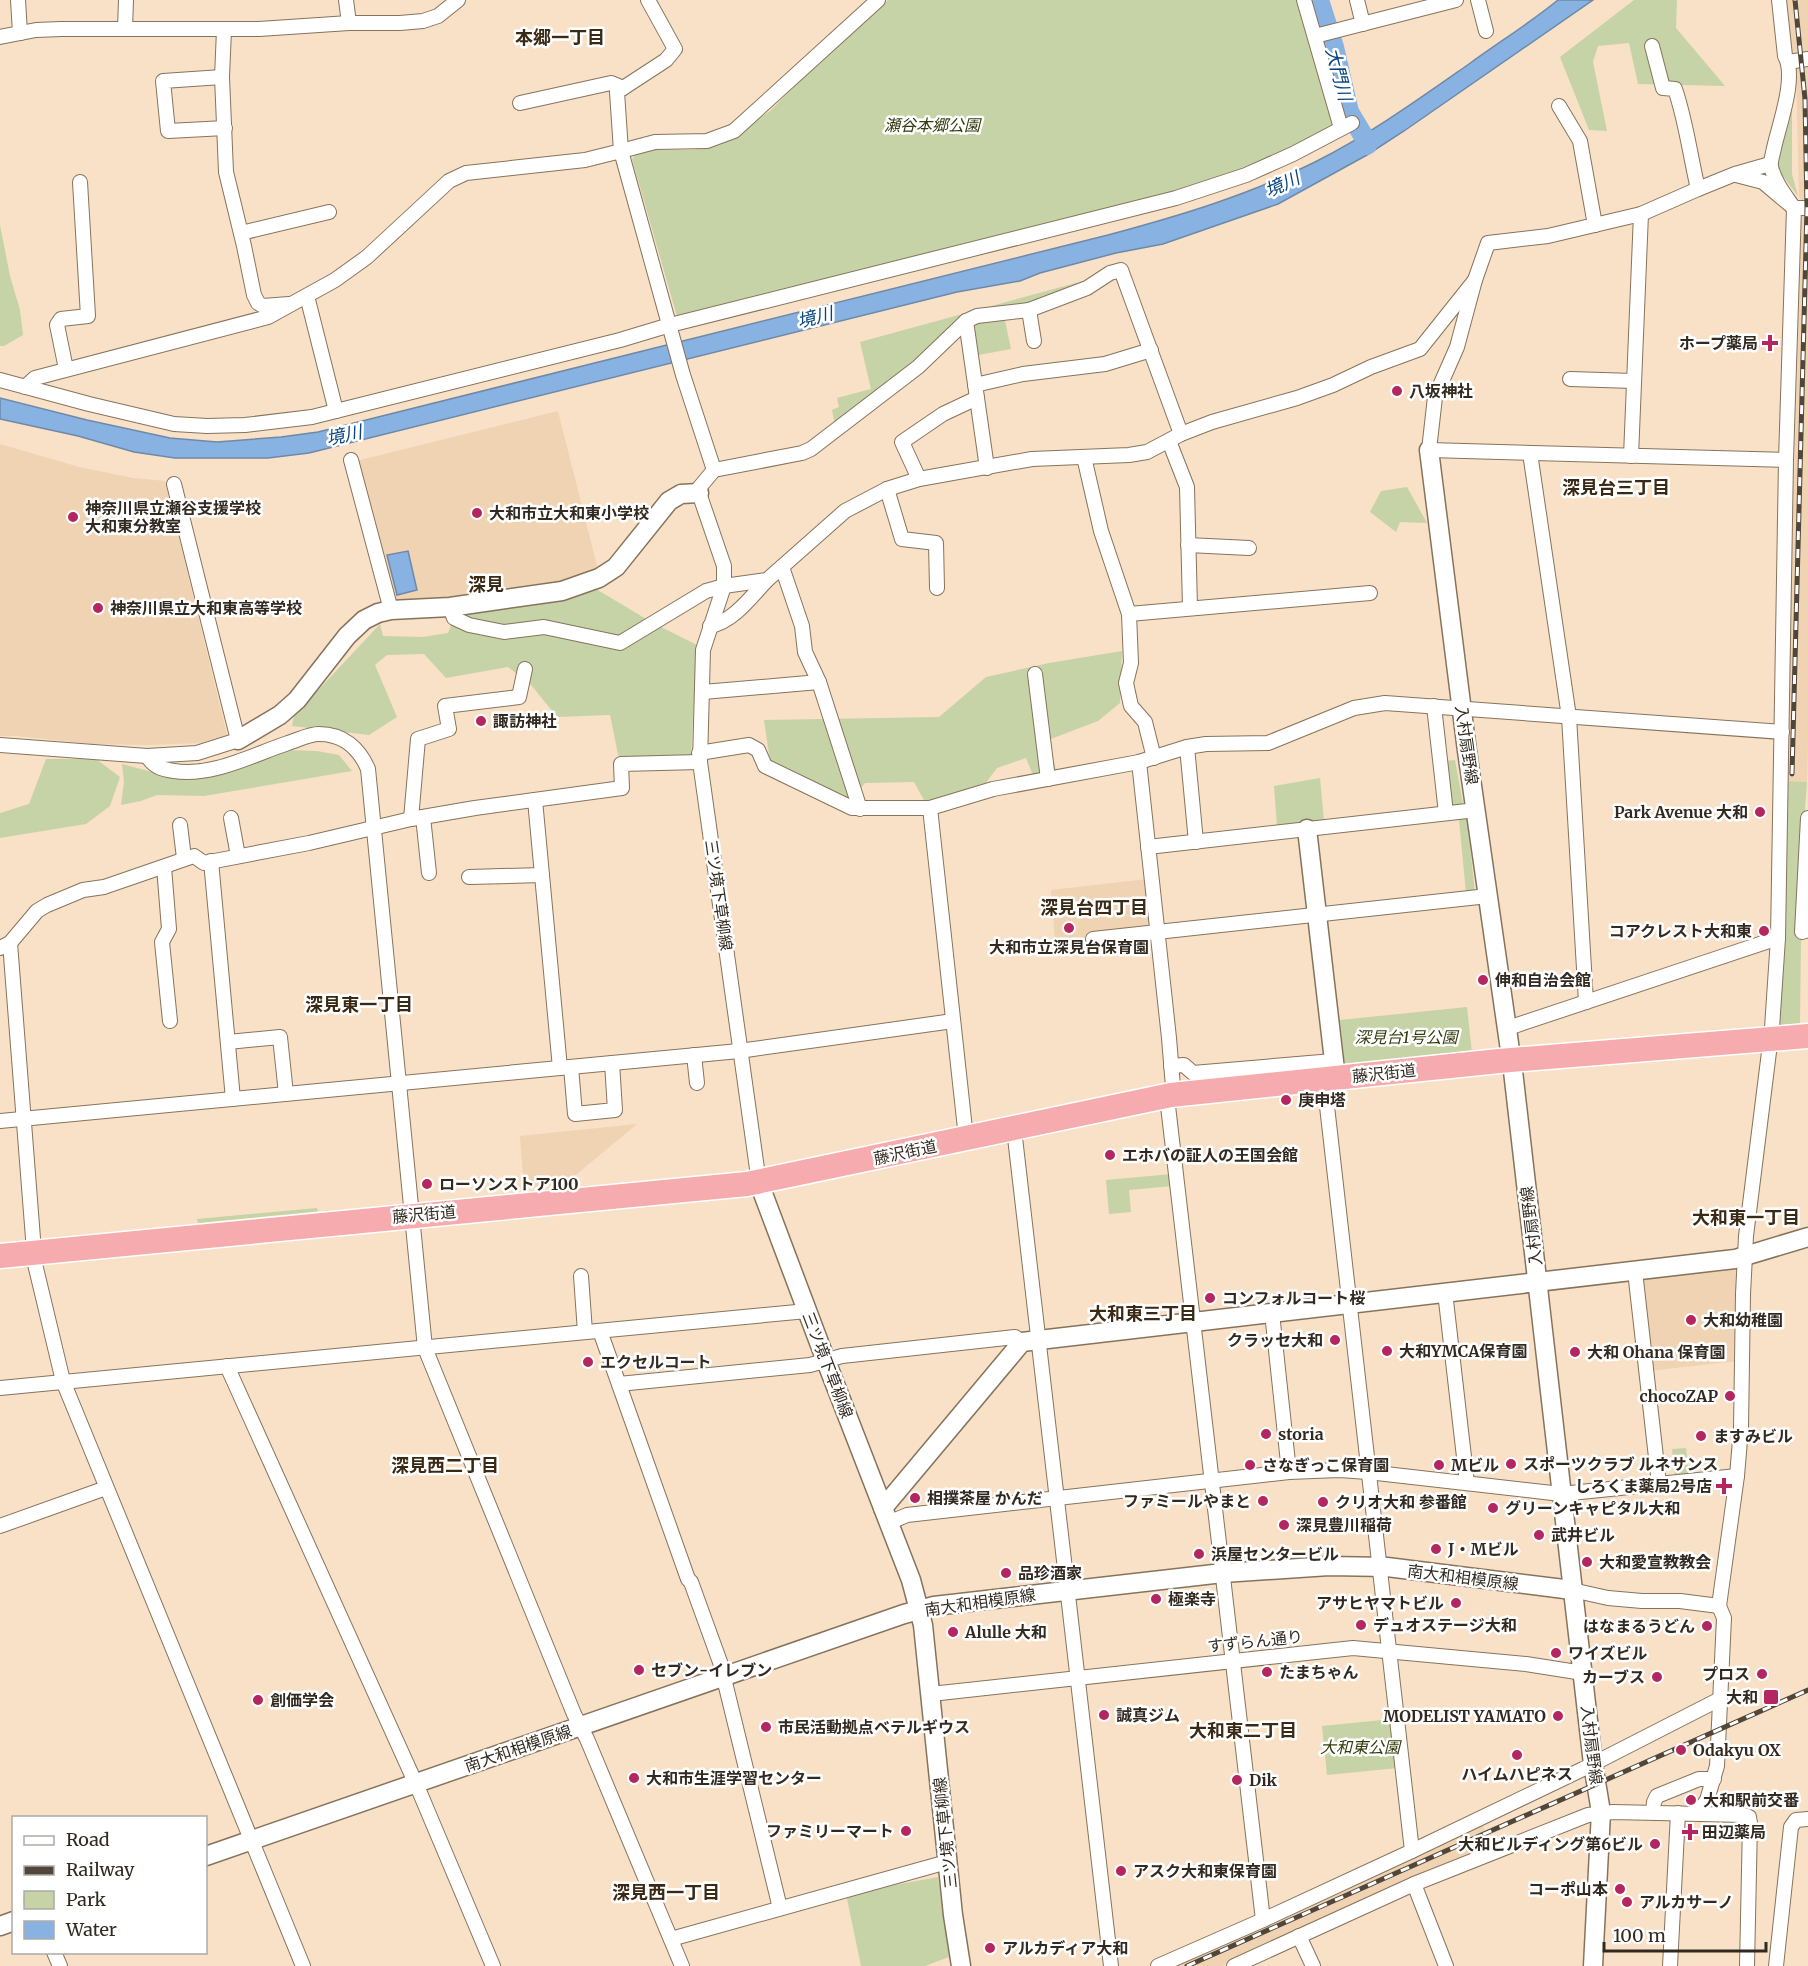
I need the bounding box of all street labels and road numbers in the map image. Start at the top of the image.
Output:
street label: 入村扇野線 [1452,704,1482,786]
street label: 三ツ境下草柳線 [701,838,737,952]
street label: 藤沢街道 [1351,1060,1417,1086]
street label: 藤沢街道 [872,1136,938,1168]
street label: 入村扇野線 [1516,1185,1546,1267]
street label: 藤沢街道 [391,1201,457,1227]
street label: 三ツ境下草柳線 [799,1309,857,1421]
street label: 南大和相模原線 [1406,1560,1520,1594]
street label: 南大和相模原線 [923,1584,1037,1620]
street label: すずらん通り [1206,1626,1304,1656]
street label: 入村扇野線 [1577,1704,1607,1786]
street label: 南大和相模原線 [462,1720,574,1776]
street label: 三ツ境下草柳線 [929,1776,961,1890]

